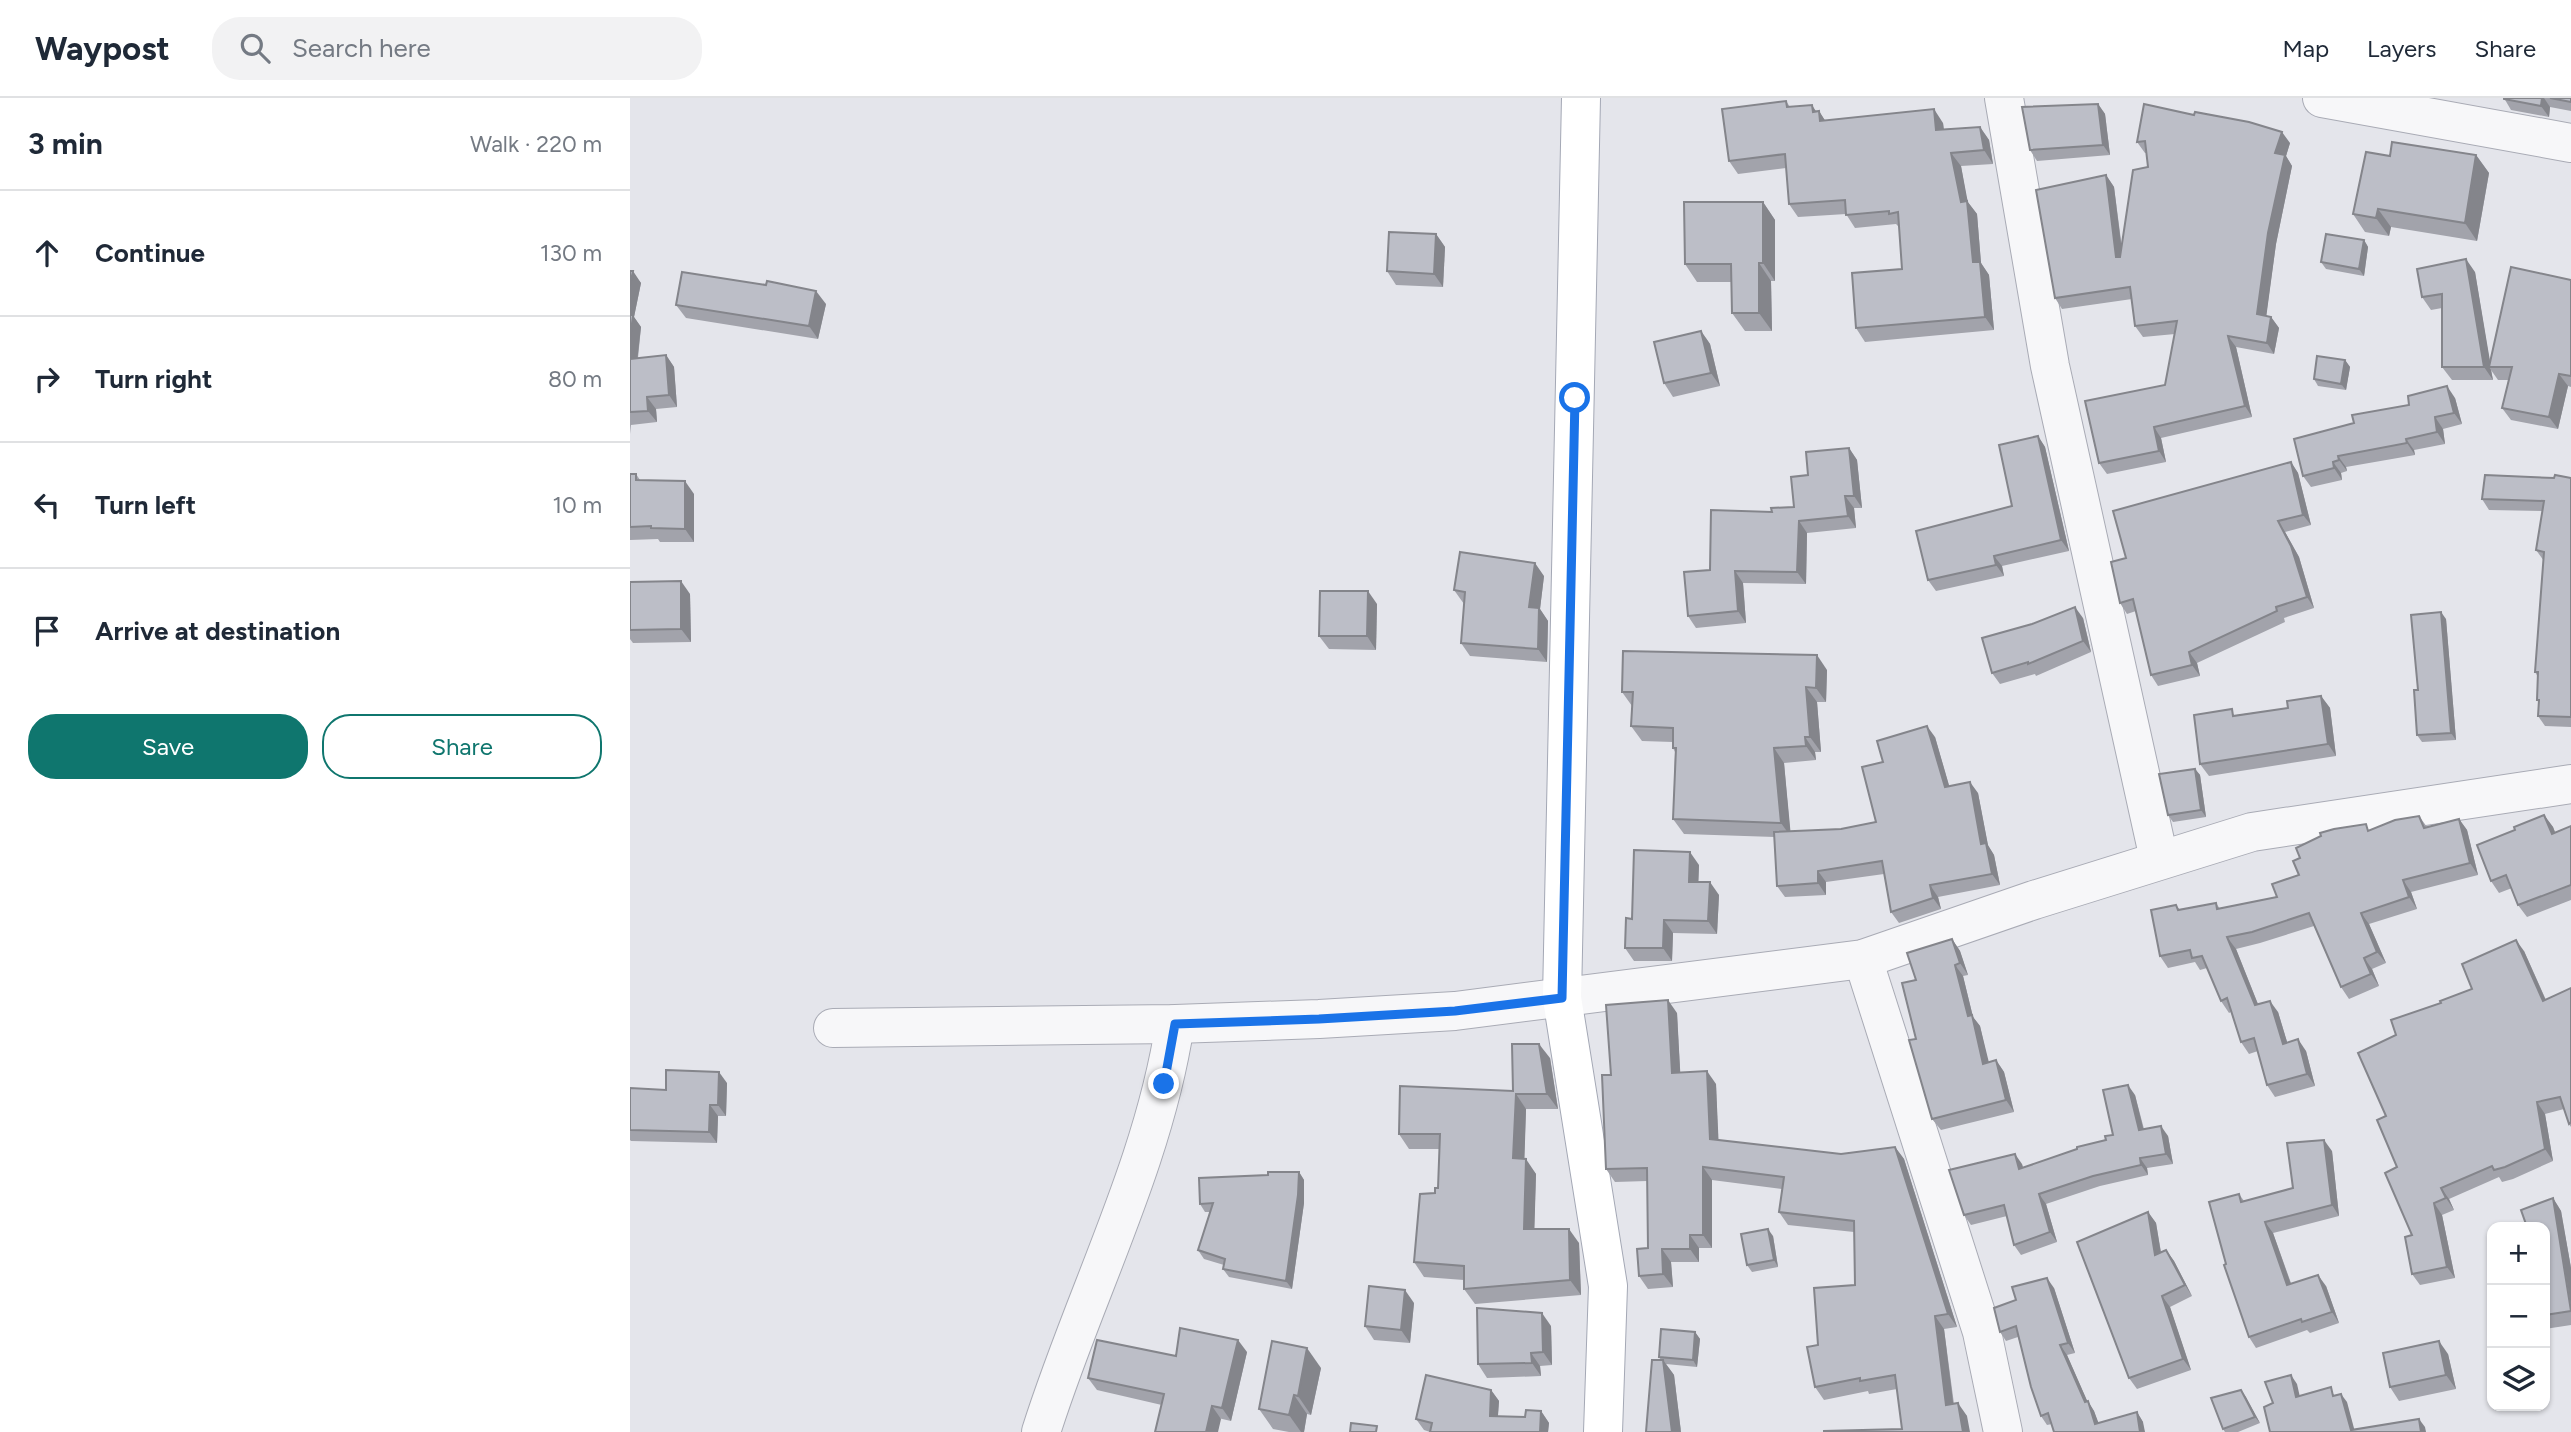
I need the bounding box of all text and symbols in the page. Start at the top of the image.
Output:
search box [212,17,702,80]
text: Waypost [35,29,170,68]
icon: search [236,29,274,67]
text: Search here [292,32,431,64]
text: Map [2282,34,2329,63]
text: Layers [2367,34,2436,63]
text: Share [2474,34,2536,63]
text: 3 min [28,125,103,162]
text: Walk · 220 m [470,130,602,158]
icon: ahead [28,234,66,272]
text: Continue [95,237,205,269]
text: 130 m [540,239,602,267]
icon: right [28,360,66,398]
text: Turn right [95,363,212,395]
text: 80 m [548,365,602,393]
route start [1559,382,1590,413]
icon: left [28,486,66,524]
text: Turn left [95,489,196,521]
text: 10 m [553,491,602,519]
icon: arrive [28,612,66,650]
text: Arrive at destination [95,615,340,647]
button: Save [28,714,308,779]
button: Share [322,714,602,779]
route end [1148,1068,1179,1099]
map controls [2487,1222,2550,1411]
button: + [2487,1222,2550,1285]
button: − [2487,1285,2550,1348]
button: layers [2487,1348,2550,1411]

